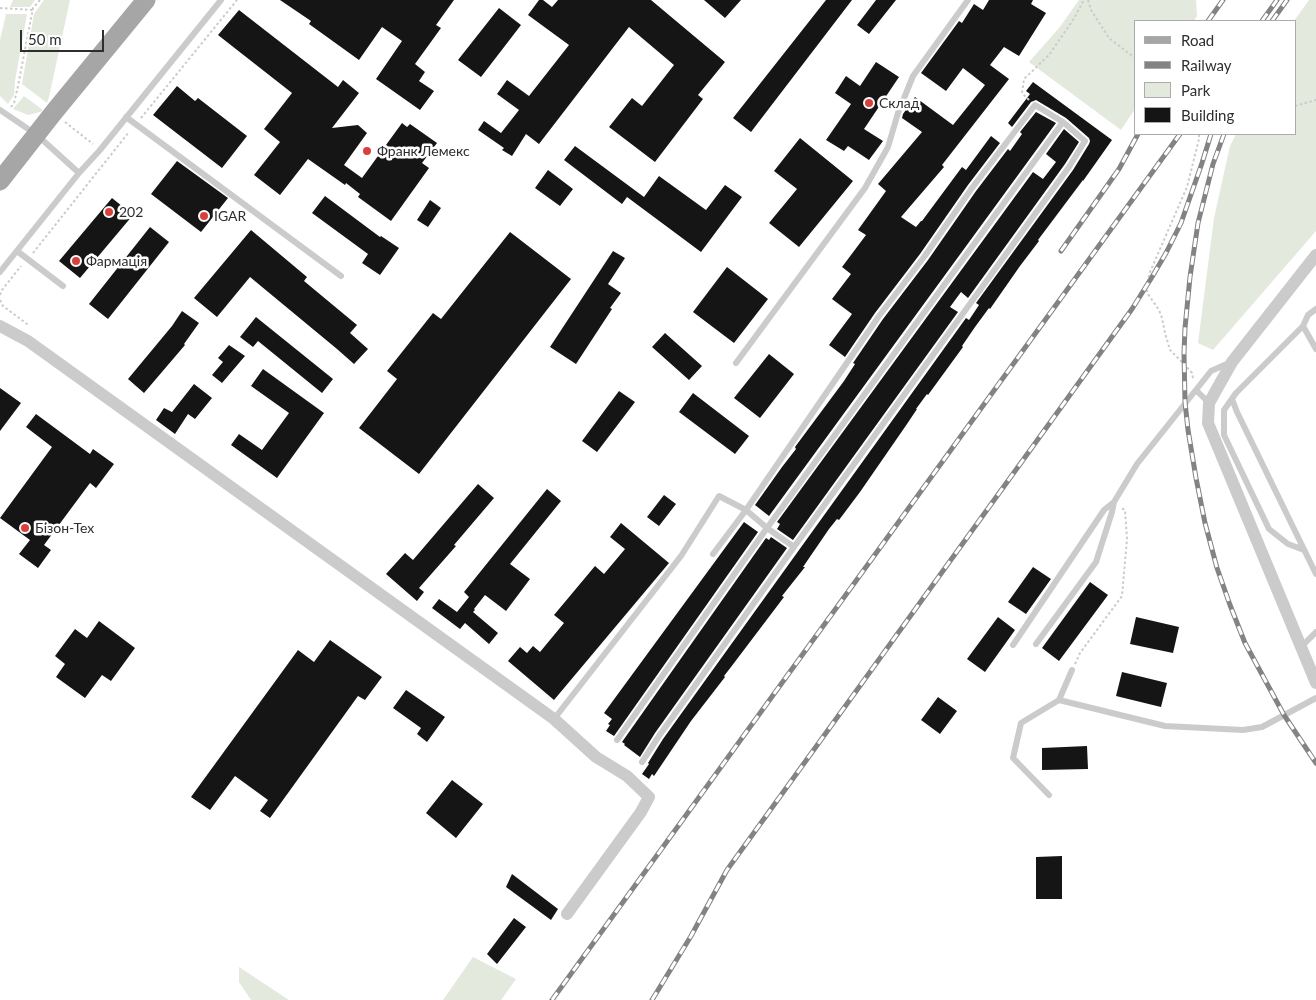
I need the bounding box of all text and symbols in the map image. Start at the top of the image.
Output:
scale bar [22,20,106,52]
legend [1134,20,1296,135]
text: 50 m [28,30,62,48]
text: Road [1181,31,1214,49]
text: Railway [1181,56,1232,74]
text: Park [1181,81,1210,99]
place label: Склад [879,95,919,111]
marker: Склад [863,97,875,109]
text: Building [1181,106,1234,124]
place label: Франк Лемекс [377,143,470,159]
marker: Франк Лемекс [361,145,373,157]
place label: 202 [119,204,143,220]
marker: 202 [103,206,115,218]
place label: IGAR [214,208,246,224]
marker: IGAR [198,210,210,222]
place label: Фармація [86,253,147,269]
marker: Фармація [70,255,82,267]
place label: Бізон-Тех [35,520,94,536]
marker: Бізон-Тех [19,522,31,534]

